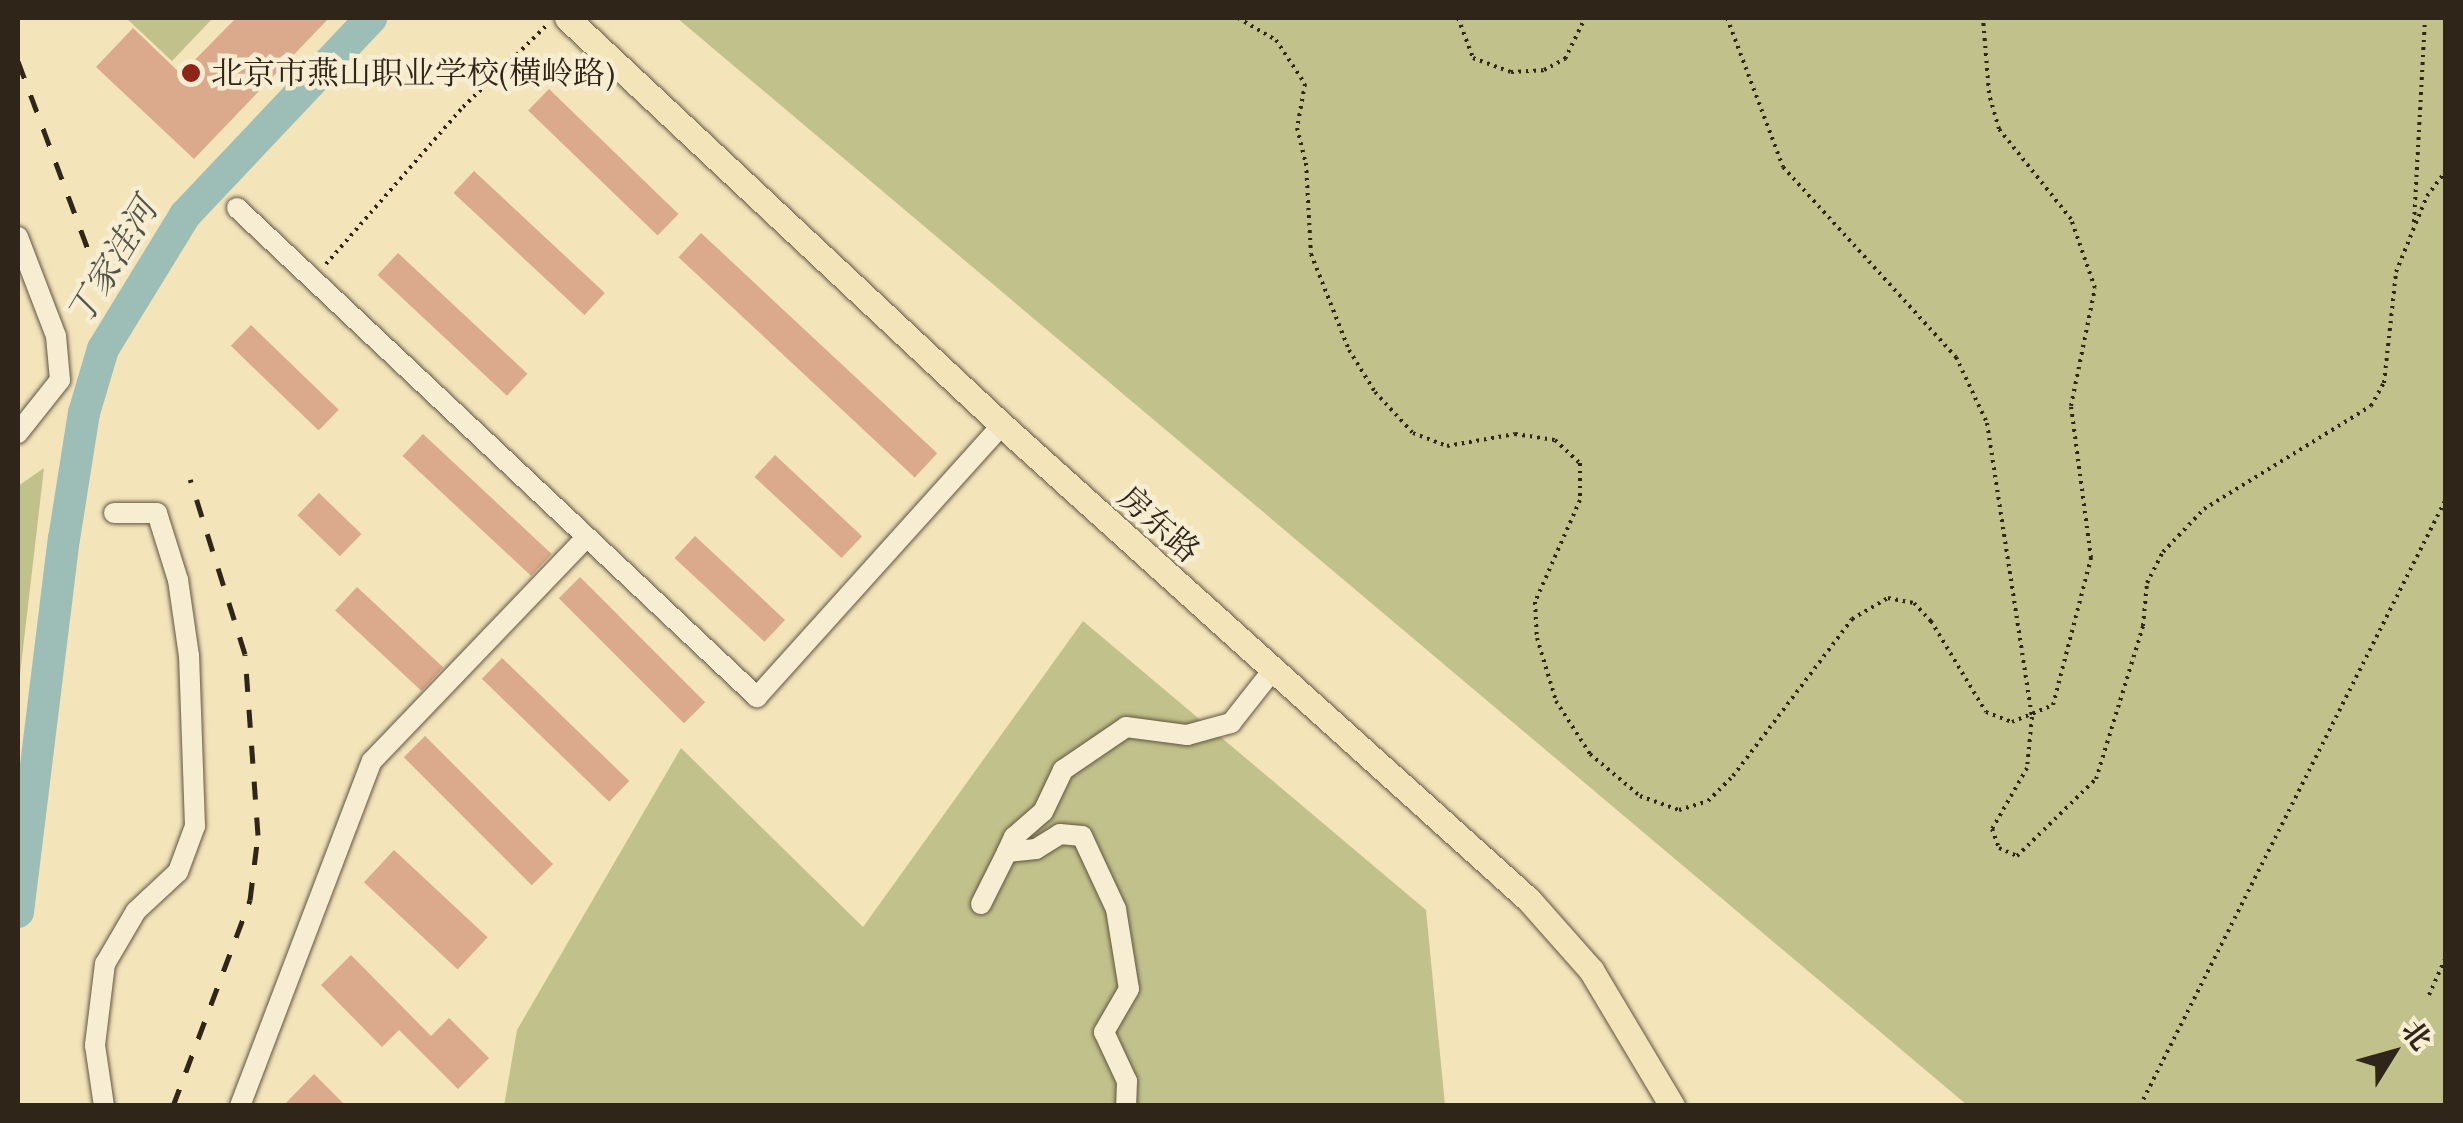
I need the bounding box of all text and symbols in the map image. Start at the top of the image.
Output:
place label: 北京市燕山职业学校(横岭路) [211,54,615,92]
marker: 北京市燕山职业学校(横岭路) [180,62,202,84]
water label: 丁家洼河 [58,191,166,333]
street label: 房东路 [1110,478,1208,570]
north arrow [2343,1003,2443,1103]
text: 北 [2394,1013,2440,1057]

